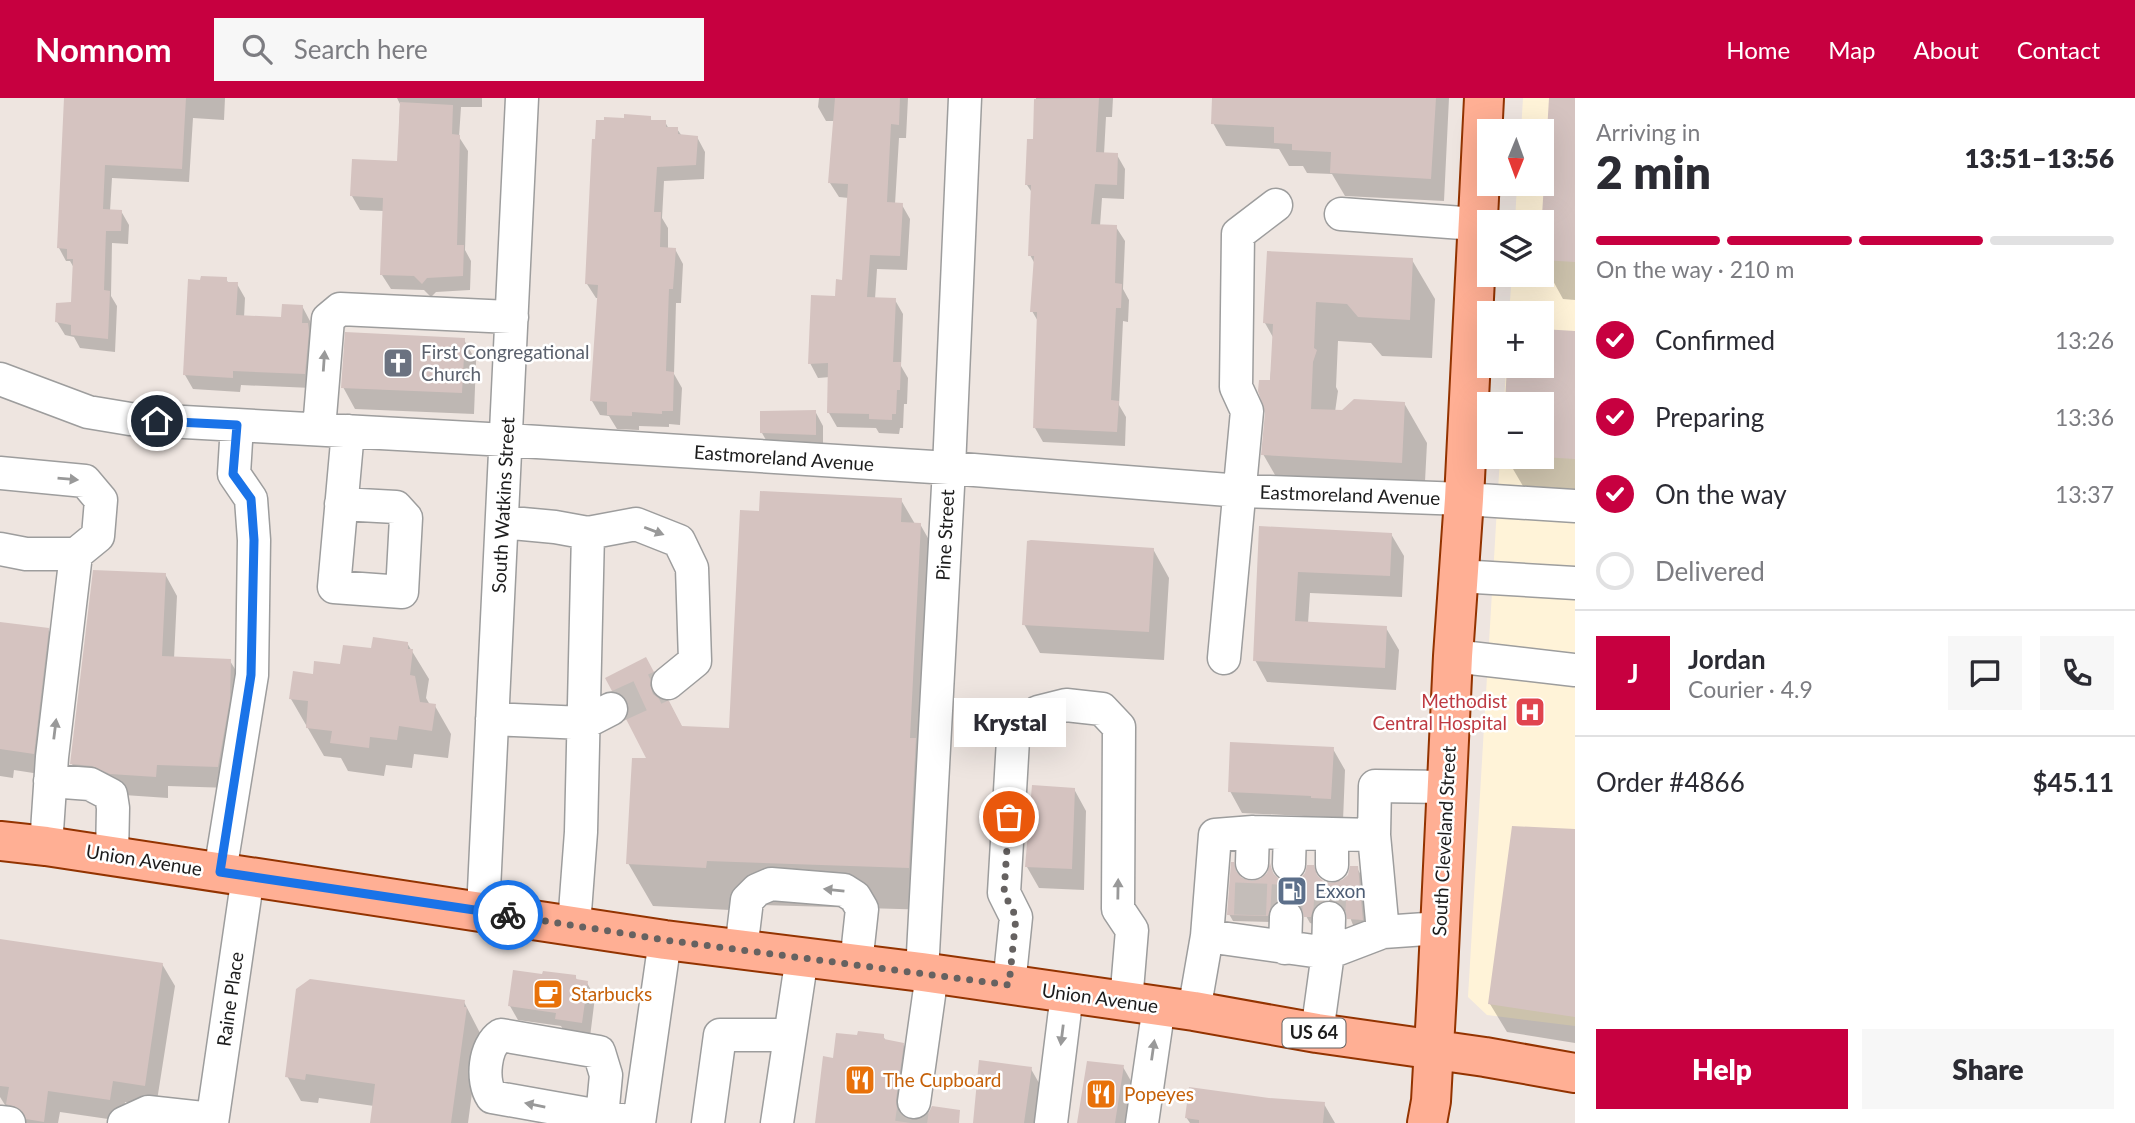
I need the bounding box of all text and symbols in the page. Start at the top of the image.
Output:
search box [214,18,704,81]
text: Nomnom [35,29,172,69]
icon: search [238,30,276,68]
text: Search here [294,33,428,65]
text: Home [1726,35,1790,64]
text: Map [1828,35,1876,64]
text: About [1914,35,1979,64]
text: Contact [2017,35,2100,64]
text: Arriving in [1596,118,1700,146]
north arrow [1477,119,1554,196]
map controls [1477,119,1554,469]
text: 13:51–13:56 [1964,142,2114,174]
text: 2 min [1596,144,1711,199]
button: layers [1477,210,1554,287]
text: On the way · 210 m [1596,255,1795,283]
button: + [1477,301,1554,378]
icon: check [1596,321,1634,359]
text: Confirmed [1655,324,1775,356]
text: 13:26 [2055,326,2114,354]
place label: First Congregational Church [421,340,590,385]
church icon: First Congregational Church [381,346,415,380]
one-way arrow [319,350,330,372]
pin [127,391,187,451]
button: − [1477,392,1554,469]
icon: check [1596,398,1634,436]
text: Preparing [1655,401,1764,433]
icon: home [138,402,176,440]
text: 13:36 [2055,403,2114,431]
street label: South Watkins Street [486,416,519,594]
street label: Eastmoreland Avenue [693,440,875,475]
one-way arrow [57,474,79,485]
icon: check [1596,475,1634,513]
text: On the way [1655,478,1787,510]
street label: Eastmoreland Avenue [1259,480,1441,509]
text: 13:37 [2055,480,2114,508]
street label: Pine Street [931,489,958,581]
one-way arrow [644,526,665,537]
text: Delivered [1655,555,1765,587]
button: chat [1948,636,2022,710]
button: phone [2040,636,2114,710]
text: Jordan [1688,643,1766,675]
text: J [1627,657,1639,689]
text: Courier · 4.9 [1688,675,1813,703]
place label: Methodist Central Hospital [1372,689,1507,734]
hospital icon: Methodist Central Hospital [1513,695,1547,729]
callout: Krystal [953,698,1065,747]
text: Krystal [973,708,1047,736]
one-way arrow [50,718,61,740]
street label: South Cleveland Street [1427,745,1460,937]
text: Order #4866 [1596,766,1745,798]
text: $45.11 [2032,766,2114,798]
pin [979,787,1039,847]
icon: bag [990,798,1028,836]
street label: Union Avenue [84,839,204,880]
fuel station icon: Exxon [1275,874,1309,908]
one-way arrow [1112,878,1124,900]
place label: Exxon [1315,879,1366,902]
courier [473,880,543,950]
one-way arrow [822,884,844,895]
icon: bike [489,896,527,934]
street label: Raine Place [211,950,248,1048]
cafe icon: Starbucks [531,977,565,1011]
street label: Union Avenue [1040,978,1160,1017]
place label: Starbucks [571,982,652,1005]
road number: US 64 [1282,1018,1346,1048]
one-way arrow [1056,1024,1067,1046]
button: Help [1596,1029,1848,1109]
button: Share [1862,1029,2114,1109]
one-way arrow [1148,1039,1159,1061]
restaurant icon: The Cupboard [843,1063,877,1097]
place label: The Cupboard [883,1068,1001,1091]
restaurant icon: Popeyes [1084,1077,1118,1111]
place label: Popeyes [1124,1082,1194,1105]
one-way arrow [523,1099,545,1110]

